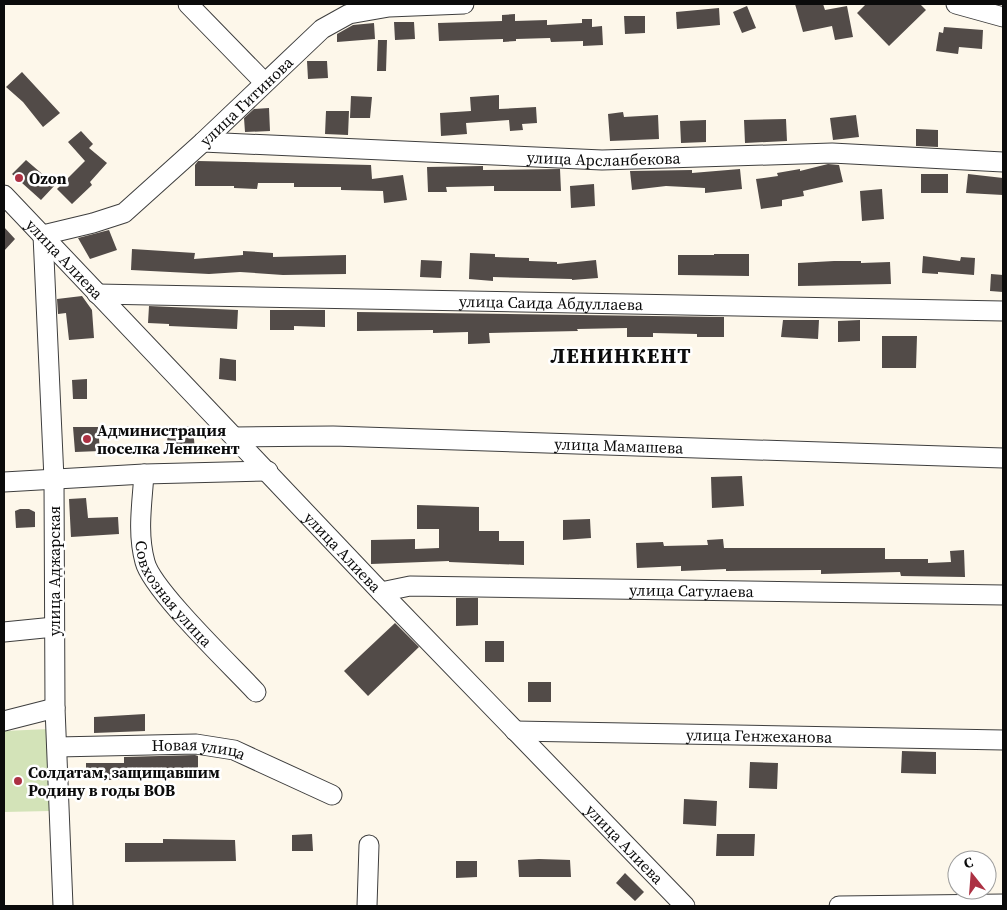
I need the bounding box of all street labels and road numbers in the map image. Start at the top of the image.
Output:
street label: улица Гитинова [194,51,298,151]
street label: улица Арсланбекова [526,146,682,171]
street label: улица Алиева [21,214,109,305]
street label: улица Саида Абдуллаева [459,290,644,315]
street label: улица Мамашева [554,432,685,459]
street label: улица Аджарская [43,506,65,636]
street label: улица Алиева [299,507,387,597]
street label: Совхозная улица [130,539,218,652]
street label: улица Сатулаева [629,578,755,602]
street label: улица Генжеханова [686,723,833,748]
street label: Новая улица [151,733,250,765]
street label: улица Алиева [581,799,669,889]

